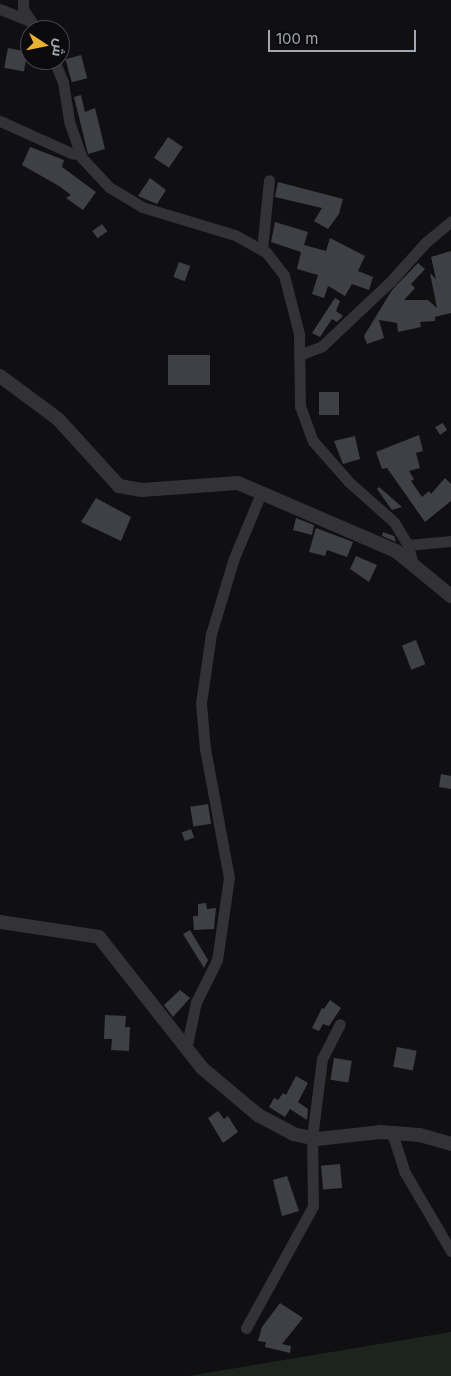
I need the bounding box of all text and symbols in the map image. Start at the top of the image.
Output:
north arrow [20,20,70,70]
scale bar [271,20,418,52]
text: 100 m [276,29,318,48]
text: ش [49,37,69,58]

